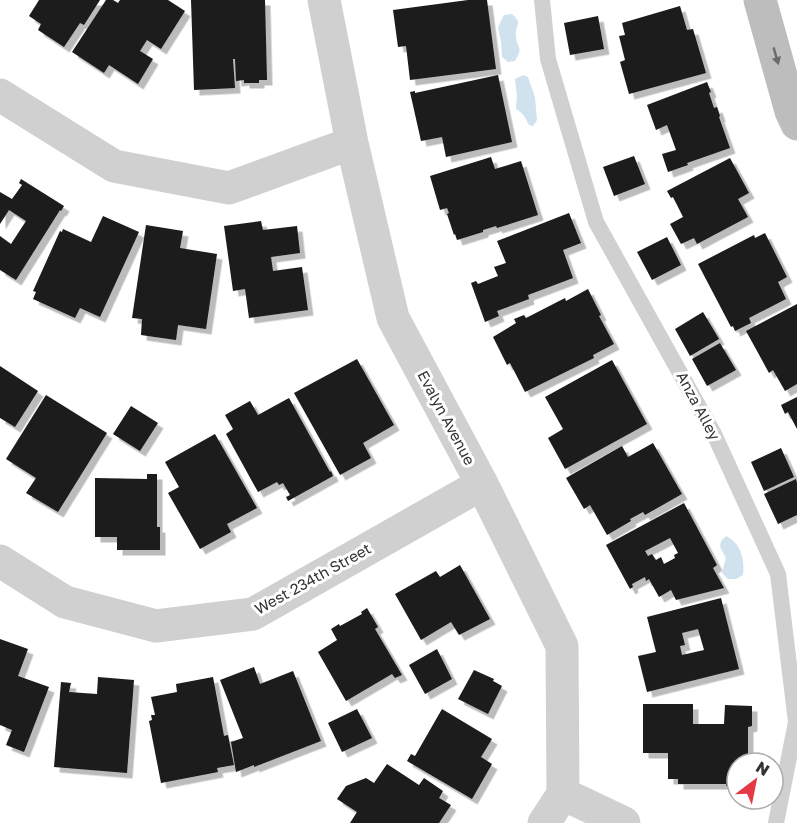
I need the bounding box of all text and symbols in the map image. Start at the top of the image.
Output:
one-way arrow [771,47,781,65]
street label: Evalyn Avenue [414,367,479,468]
street label: Anza Alley [673,368,725,443]
street label: West 234th Street [251,539,374,618]
north arrow [725,751,785,811]
text: N [752,757,773,780]

